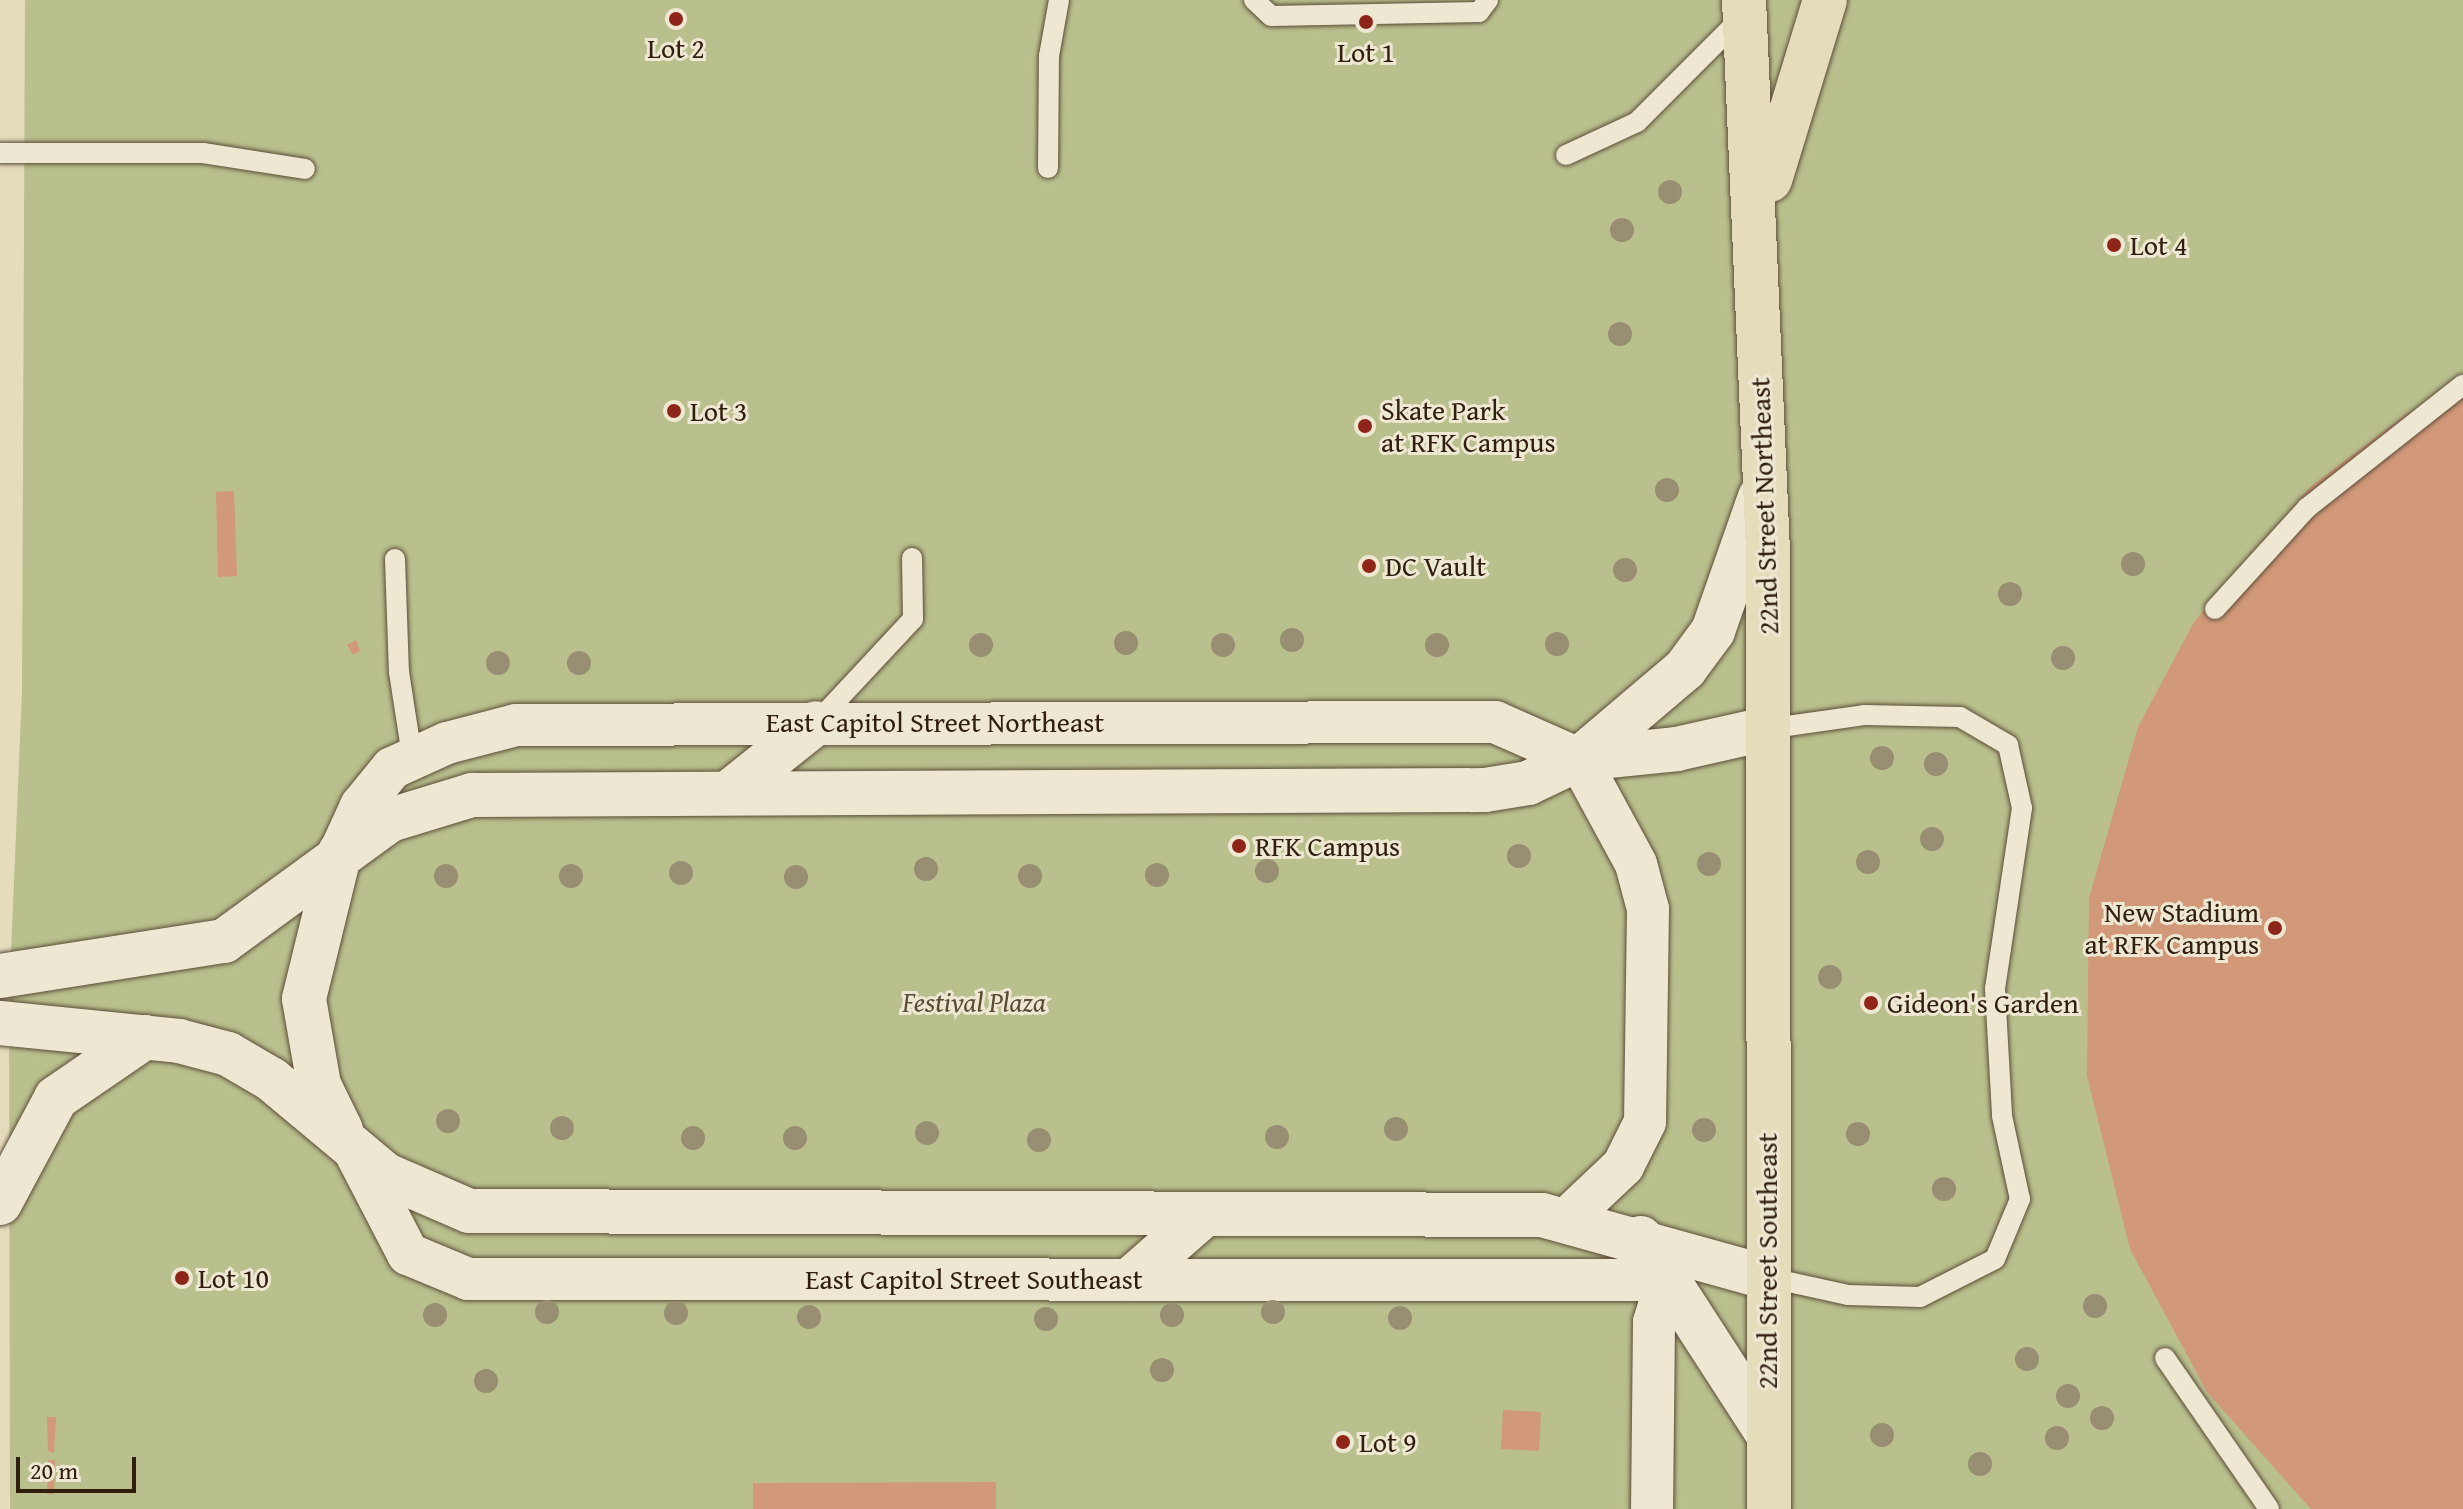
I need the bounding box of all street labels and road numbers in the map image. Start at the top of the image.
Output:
street label: 22nd Street Northeast [1743,377,1785,635]
street label: East Capitol Street Northeast [766,705,1104,739]
street label: 22nd Street Southeast [1750,1133,1784,1389]
street label: East Capitol Street Southeast [805,1262,1143,1296]

